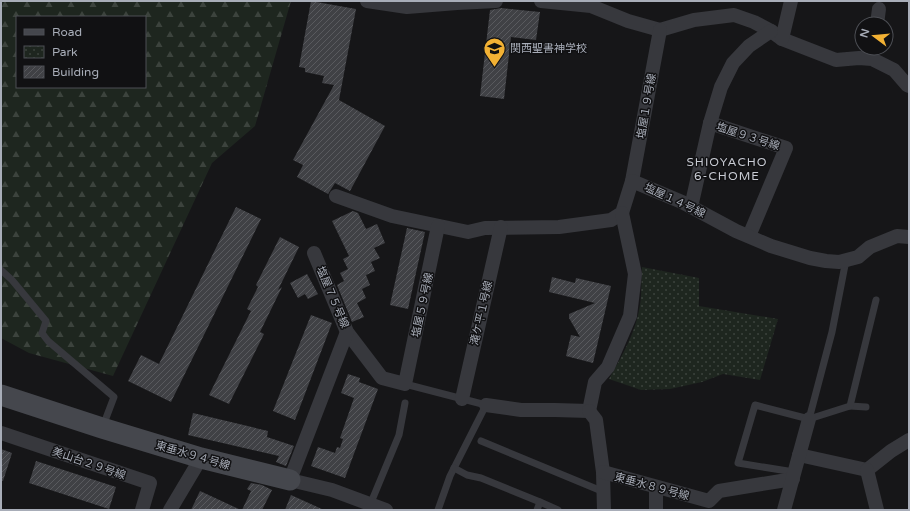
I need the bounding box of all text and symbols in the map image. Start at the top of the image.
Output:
legend [16,16,146,88]
north arrow [854,16,894,56]
text: Road [52,25,82,39]
text: N [857,27,872,39]
school or university icon: 関西聖書神学校 [482,35,508,68]
place label: 関西聖書神学校 [510,42,587,55]
text: Park [52,45,78,59]
text: Building [52,65,99,79]
street label: 塩屋１９号線 [634,72,659,140]
street label: 塩屋９３号線 [714,120,781,153]
district label: SHIOYACHO 6-CHOME [686,155,768,183]
street label: 塩屋１４号線 [642,181,707,220]
street label: 塩屋７５号線 [314,264,351,330]
street label: 塩屋５９号線 [409,271,436,339]
street label: 滝ケ平１号線 [468,279,495,347]
street label: 東垂水９４号線 [154,439,232,472]
street label: 美山台２９号線 [50,445,127,482]
street label: 東垂水８９号線 [613,470,691,503]

